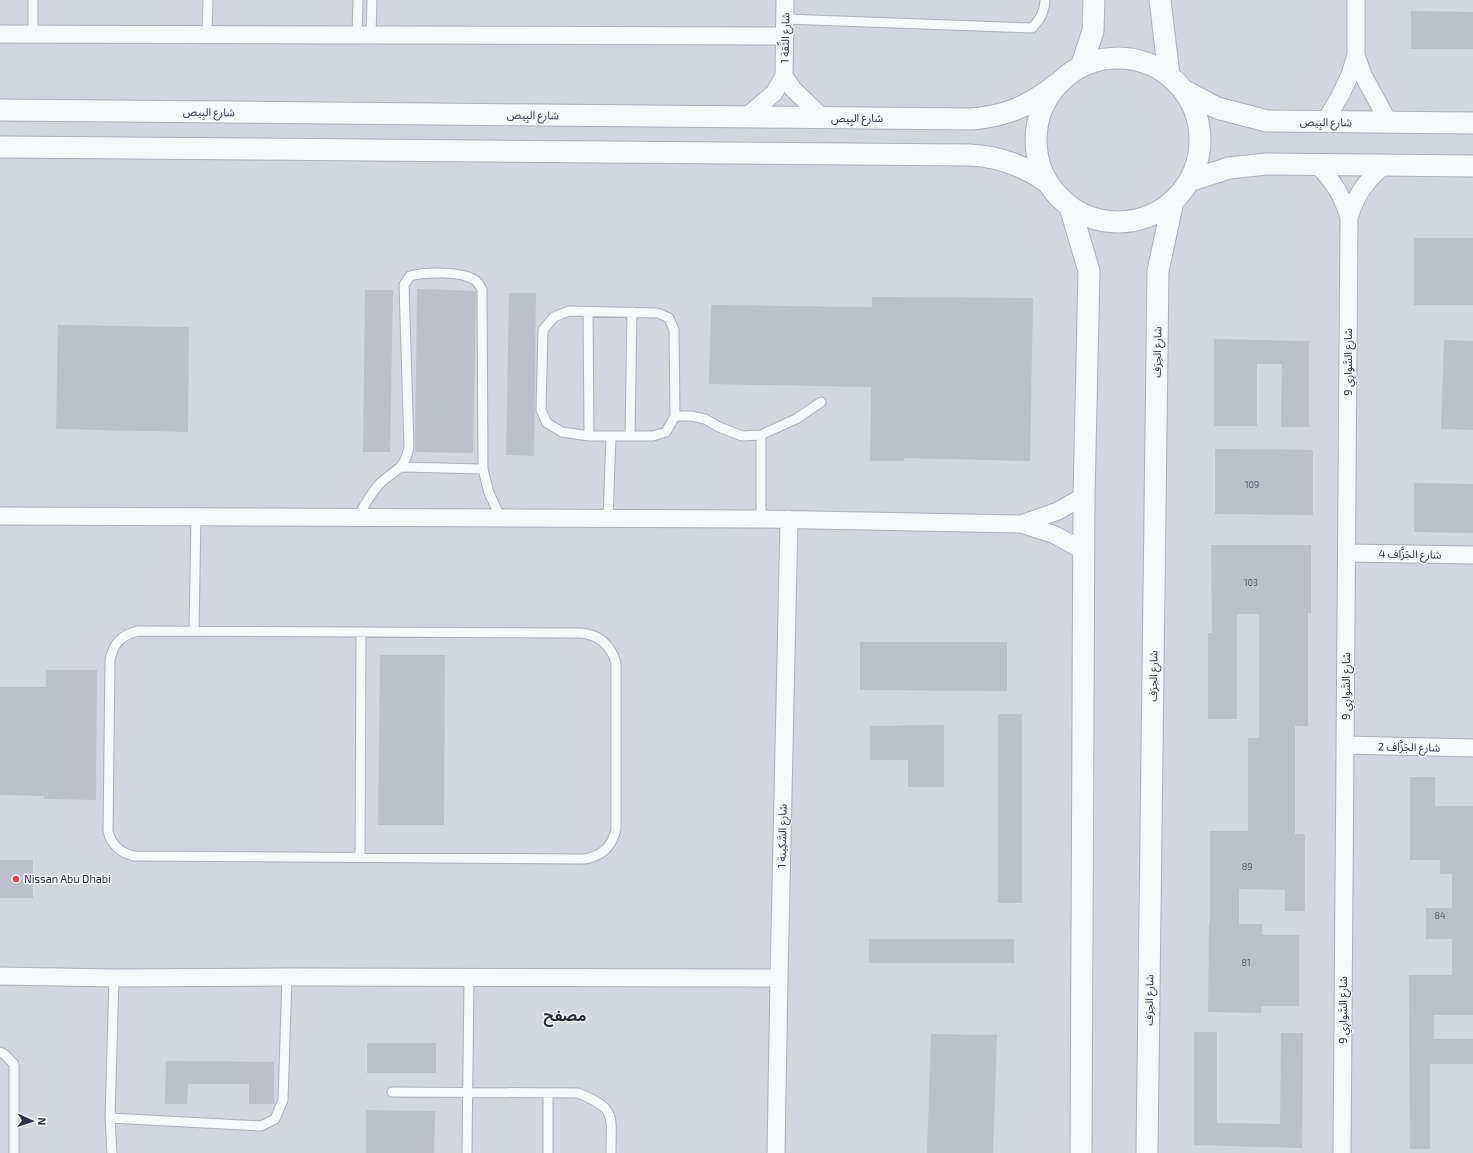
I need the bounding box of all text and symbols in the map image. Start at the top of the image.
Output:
street label: شارع الثِّقة 1 [776,12,793,64]
street label: شارع البِيص [183,105,236,121]
street label: شارع البِيص [507,108,560,124]
street label: شارع البِيص [831,111,883,126]
street label: شارع البِيص [1300,115,1353,131]
street label: شارع الحِرَف [1150,326,1165,378]
street label: شارع السَّوارِي 9 [1341,328,1358,396]
house number: 109 [1245,479,1259,490]
street label: شارع الجَزَّاف 4 [1378,546,1442,563]
house number: 103 [1244,577,1258,588]
street label: شارع الحِرَف [1146,650,1161,702]
street label: شارع السَّوارِي 9 [1339,652,1356,720]
street label: شارع الجَزَّاف 2 [1378,739,1441,756]
street label: شارع السَّكِينة 1 [774,803,791,868]
house number: 89 [1242,861,1252,872]
place label: Nissan Abu Dhabi [24,872,111,885]
marker: Nissan Abu Dhabi [11,874,21,884]
house number: 84 [1435,910,1446,921]
house number: 81 [1241,957,1251,968]
street label: شارع الحِرَف [1142,974,1157,1026]
street label: شارع السَّوارِي 9 [1336,976,1353,1044]
district label: مصفح [544,1006,586,1027]
north arrow [12,1101,52,1141]
text: N [36,1117,49,1126]

